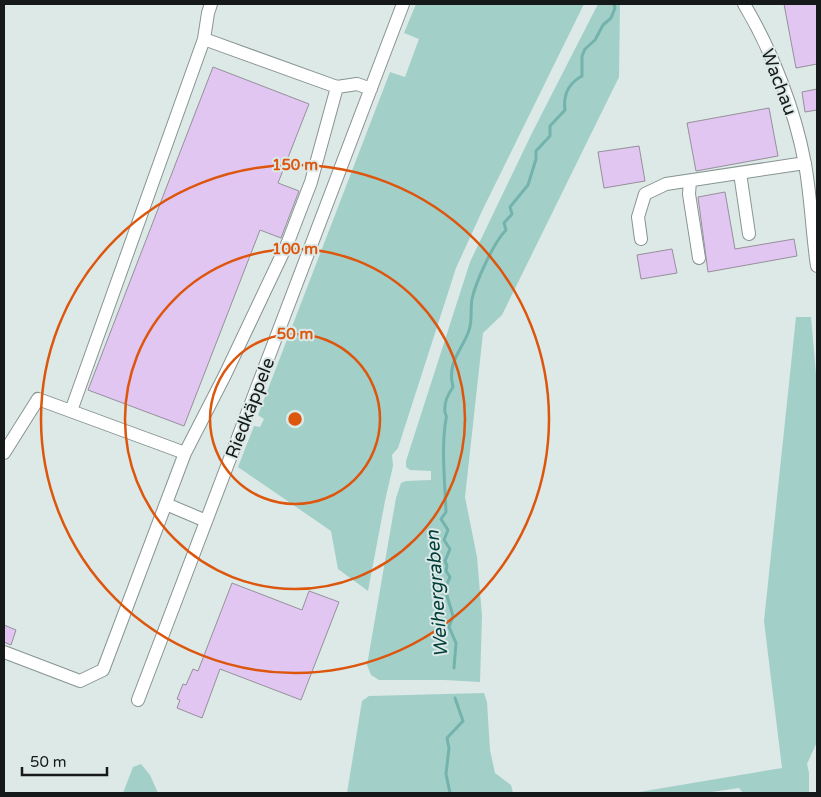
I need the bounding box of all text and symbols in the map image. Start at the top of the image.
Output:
street label: Wachau [756,46,802,118]
text: 150 m [272,156,318,174]
text: 100 m [272,240,318,258]
text: 50 m [277,325,313,343]
street label: Riedkäppele [221,354,279,462]
centre of rings [286,410,304,428]
water label: Weihergraben [422,529,452,658]
scale bar [22,744,108,776]
text: 50 m [30,753,67,771]

